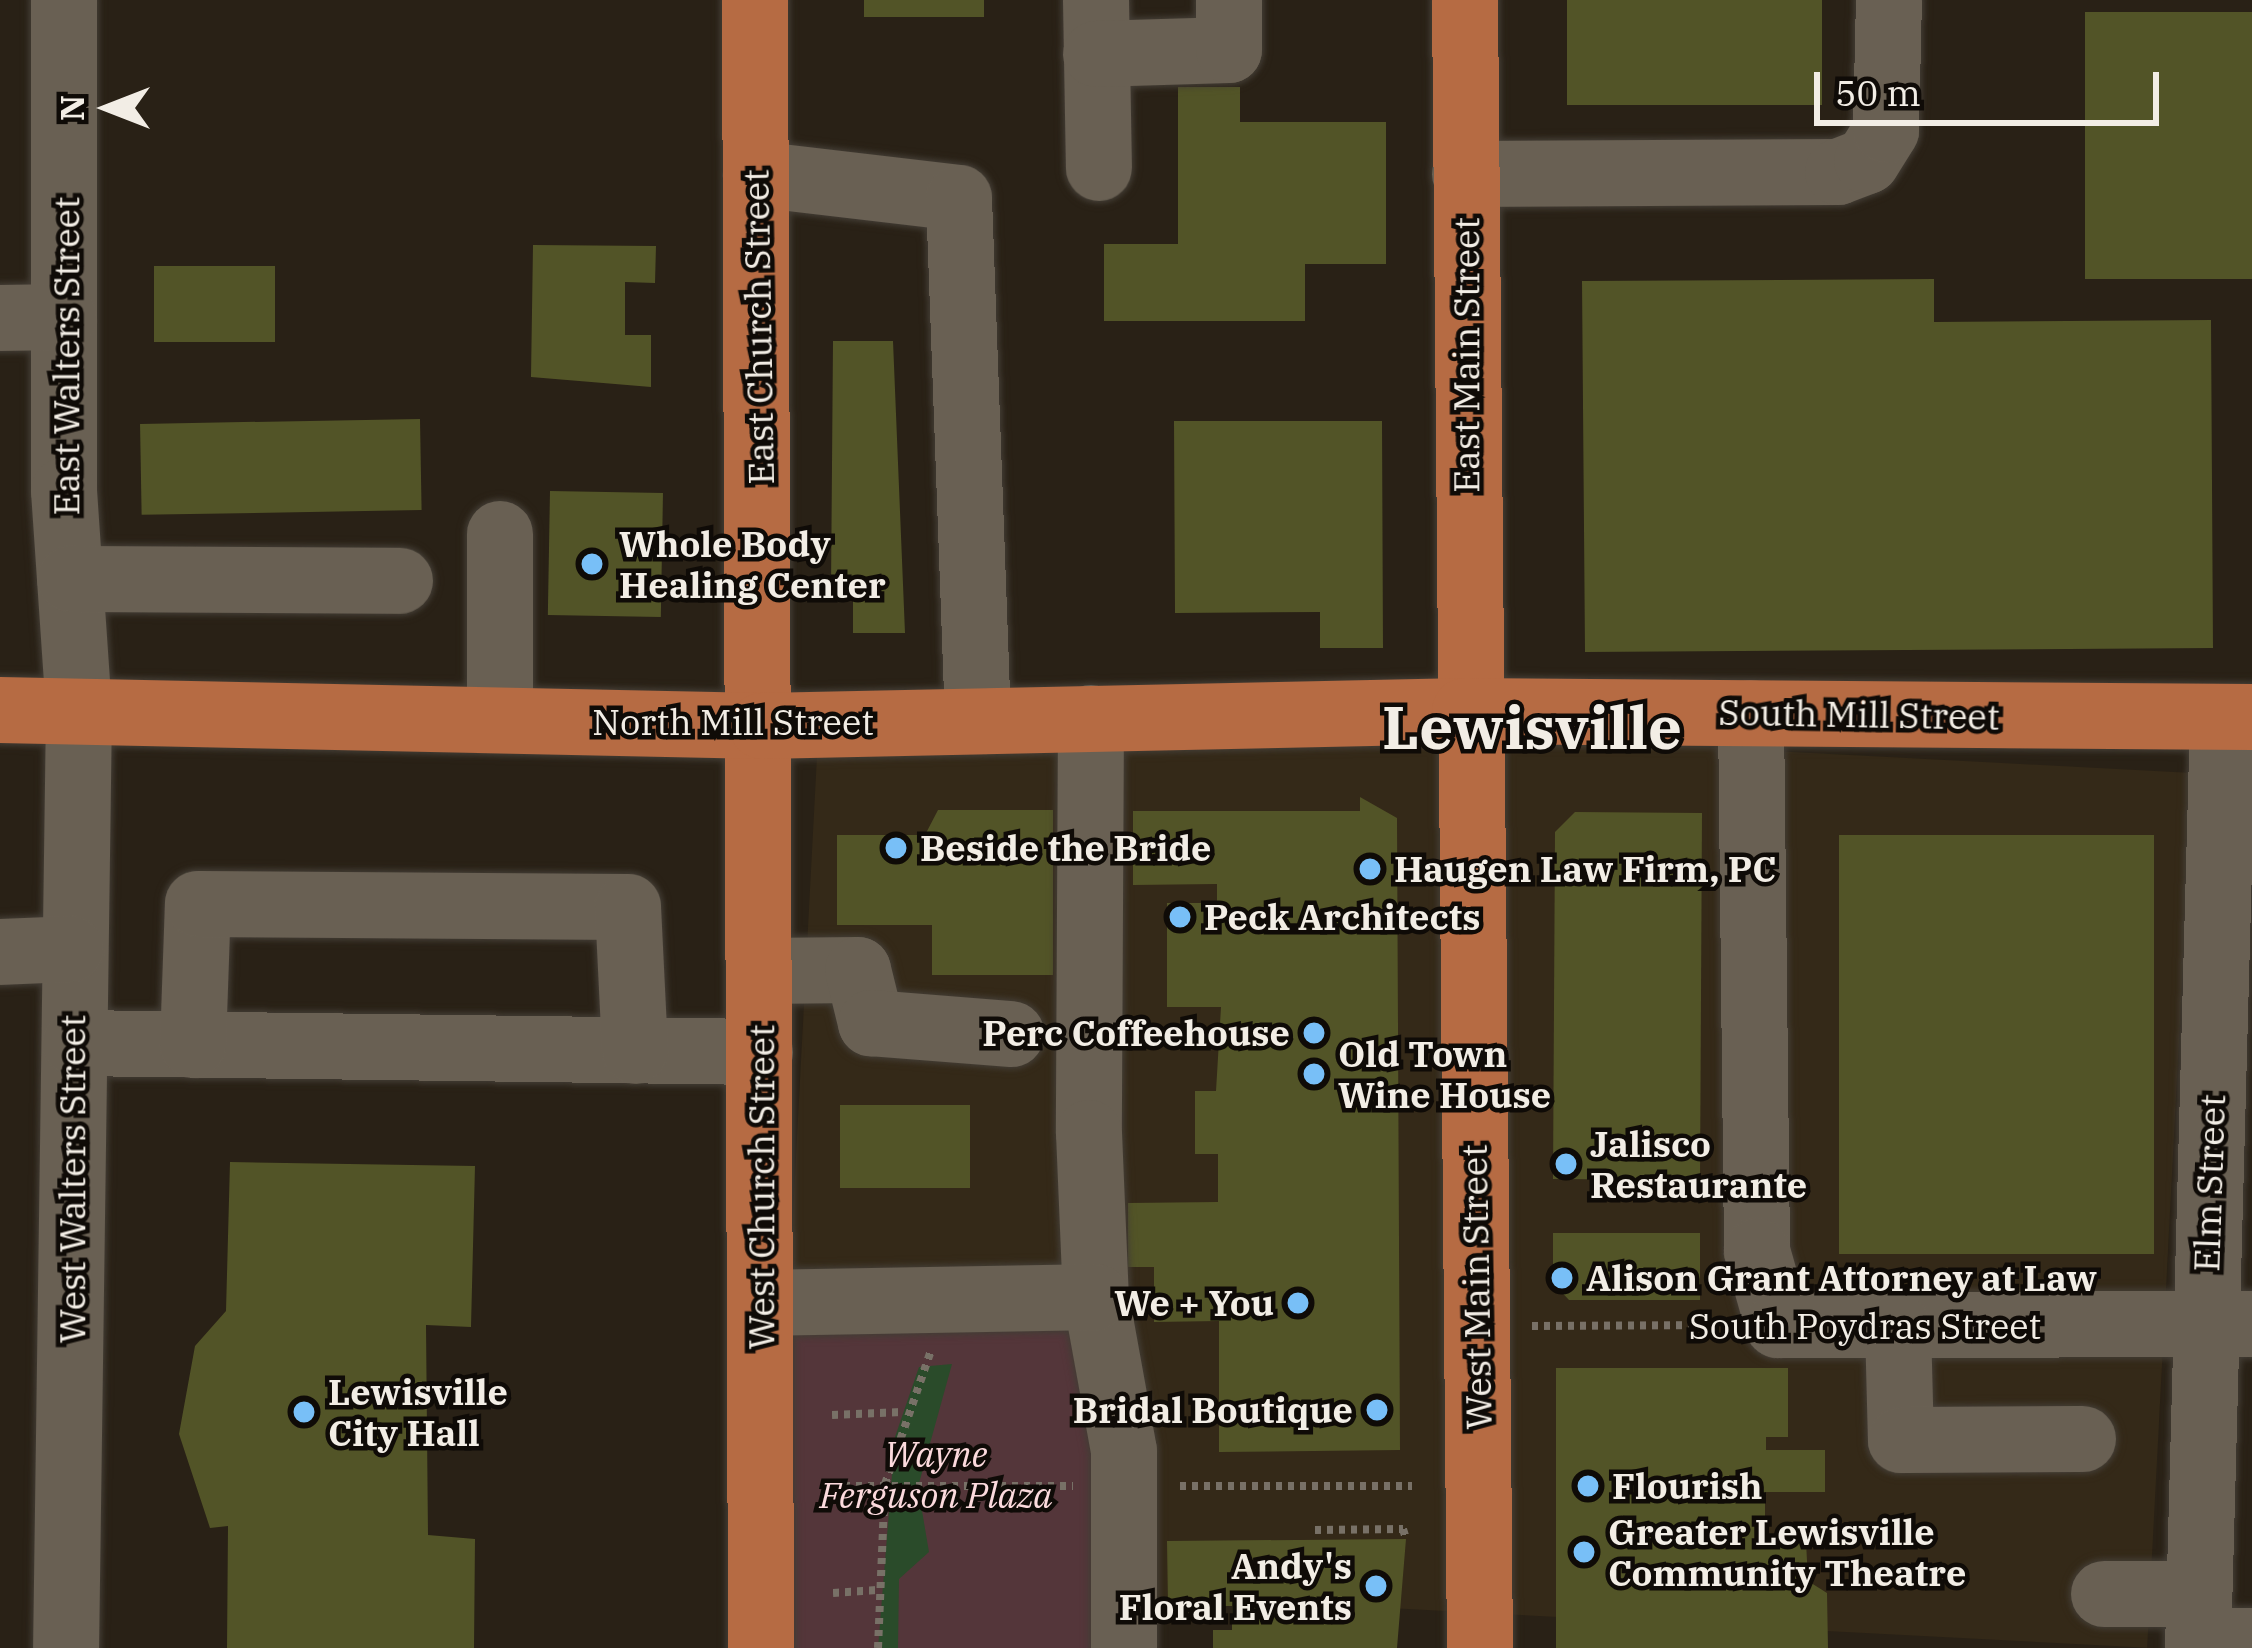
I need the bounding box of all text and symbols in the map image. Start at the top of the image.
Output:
north arrow [48,48,168,168]
scale bar [1820,48,2165,122]
text: 50 m [1835,69,1921,116]
text: N [50,95,93,121]
street label: East Church Street [734,169,782,485]
street label: East Walters Street [44,196,88,516]
street label: East Main Street [1444,217,1488,493]
place label: Whole Body Healing Center [619,521,886,606]
marker: Whole Body Healing Center [576,548,608,580]
district label: Lewisville [1382,690,1682,762]
street label: South Mill Street [1718,690,2000,738]
street label: North Mill Street [592,700,874,744]
place label: Beside the Bride [920,826,1211,870]
marker: Beside the Bride [883,835,909,861]
place label: Haugen Law Firm, PC [1394,847,1776,891]
marker: Haugen Law Firm, PC [1357,856,1383,882]
place label: Peck Architects [1204,895,1480,939]
marker: Peck Architects [1167,904,1193,930]
place label: Perc Coffeehouse [982,1011,1290,1055]
street label: West Walters Street [50,1014,94,1344]
marker: Perc Coffeehouse [1301,1020,1327,1046]
street label: West Church Street [739,1024,783,1350]
place label: Old Town Wine House [1338,1031,1551,1116]
marker: Old Town Wine House [1301,1061,1327,1087]
street label: Elm Street [2184,1093,2234,1273]
place label: Jalisco Restaurante [1590,1121,1807,1206]
street label: West Main Street [1452,1144,1500,1430]
marker: Jalisco Restaurante [1553,1151,1579,1177]
place label: Alison Grant Attorney at Law [1586,1256,2097,1300]
marker: Alison Grant Attorney at Law [1549,1265,1575,1291]
place label: We + You [1114,1281,1274,1325]
marker: We + You [1285,1290,1311,1316]
street label: South Poydras Street [1689,1304,2041,1348]
place label: Lewisville City Hall [328,1369,508,1454]
place label: Bridal Boutique [1073,1388,1353,1432]
marker: Bridal Boutique [1364,1397,1390,1423]
marker: Lewisville City Hall [291,1399,317,1425]
park label: Wayne Ferguson Plaza [819,1431,1053,1516]
place label: Flourish [1612,1464,1763,1508]
marker: Flourish [1575,1473,1601,1499]
place label: Greater Lewisville Community Theatre [1608,1509,1966,1594]
marker: Greater Lewisville Community Theatre [1571,1539,1597,1565]
place label: Andy's Floral Events [1119,1543,1352,1628]
marker: Andy's Floral Events [1363,1573,1389,1599]

